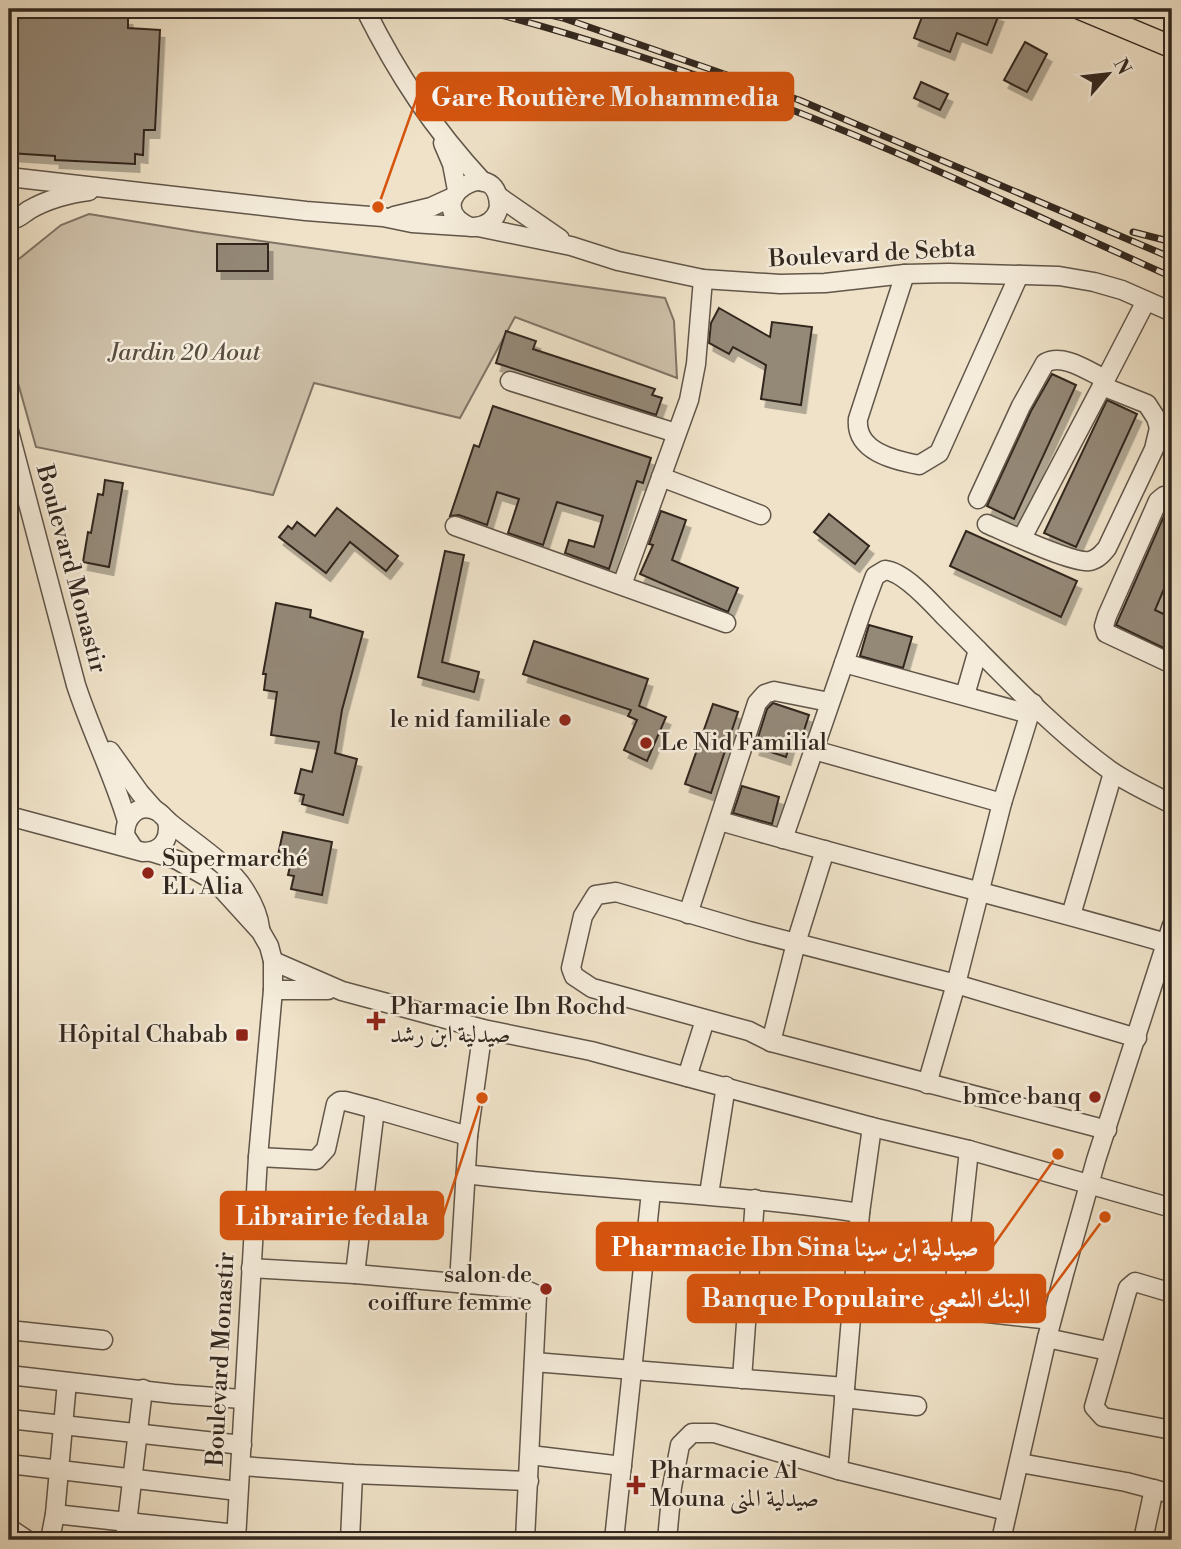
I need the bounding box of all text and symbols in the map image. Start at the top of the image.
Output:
north arrow [1072,38,1142,108]
text: N [1108,54,1136,79]
callout: Gare Routière Mohammedia [417,73,793,120]
text: Gare Routière Mohammedia [431,82,780,114]
street label: Boulevard de Sebta [767,234,977,274]
park label: Jardin 20 Aout [107,338,262,368]
street label: Boulevard Monastir [28,461,113,677]
place label: le nid familiale [390,705,551,735]
marker: le nid familiale [557,712,573,728]
place label: Le Nid Familial [660,728,827,758]
marker: Le Nid Familial [638,735,654,751]
place label: Supermarché EL Alia [162,844,308,902]
marker: Supermarché EL Alia [140,865,156,881]
place label: Pharmacie Ibn Rochd صيدلية ابن رشد [390,992,626,1050]
marker: Pharmacie Ibn Rochd صيدلية ابن رشد [368,1013,384,1029]
place label: Hôpital Chabab [58,1020,228,1050]
marker: Hôpital Chabab [234,1027,250,1043]
place label: bmce banq [963,1082,1081,1112]
marker: bmce banq [1087,1089,1103,1105]
callout: Librairie fedala [221,1192,443,1239]
text: Librairie fedala [235,1201,430,1233]
callout: Pharmacie Ibn Sina صيدلية ابن سينا [597,1223,993,1270]
text: Pharmacie Ibn Sina صيدلية ابن سينا [611,1232,979,1264]
street label: Boulevard Monastir [200,1251,242,1468]
place label: salon de coiffure femme [368,1260,532,1318]
callout: Banque Populaire البنك الشعبي [688,1275,1045,1322]
marker: salon de coiffure femme [538,1281,554,1297]
text: Banque Populaire البنك الشعبي [702,1283,1030,1323]
place label: Pharmacie Al Mouna صيدلية المنى [650,1456,819,1515]
marker: Pharmacie Al Mouna صيدلية المنى [628,1477,644,1493]

